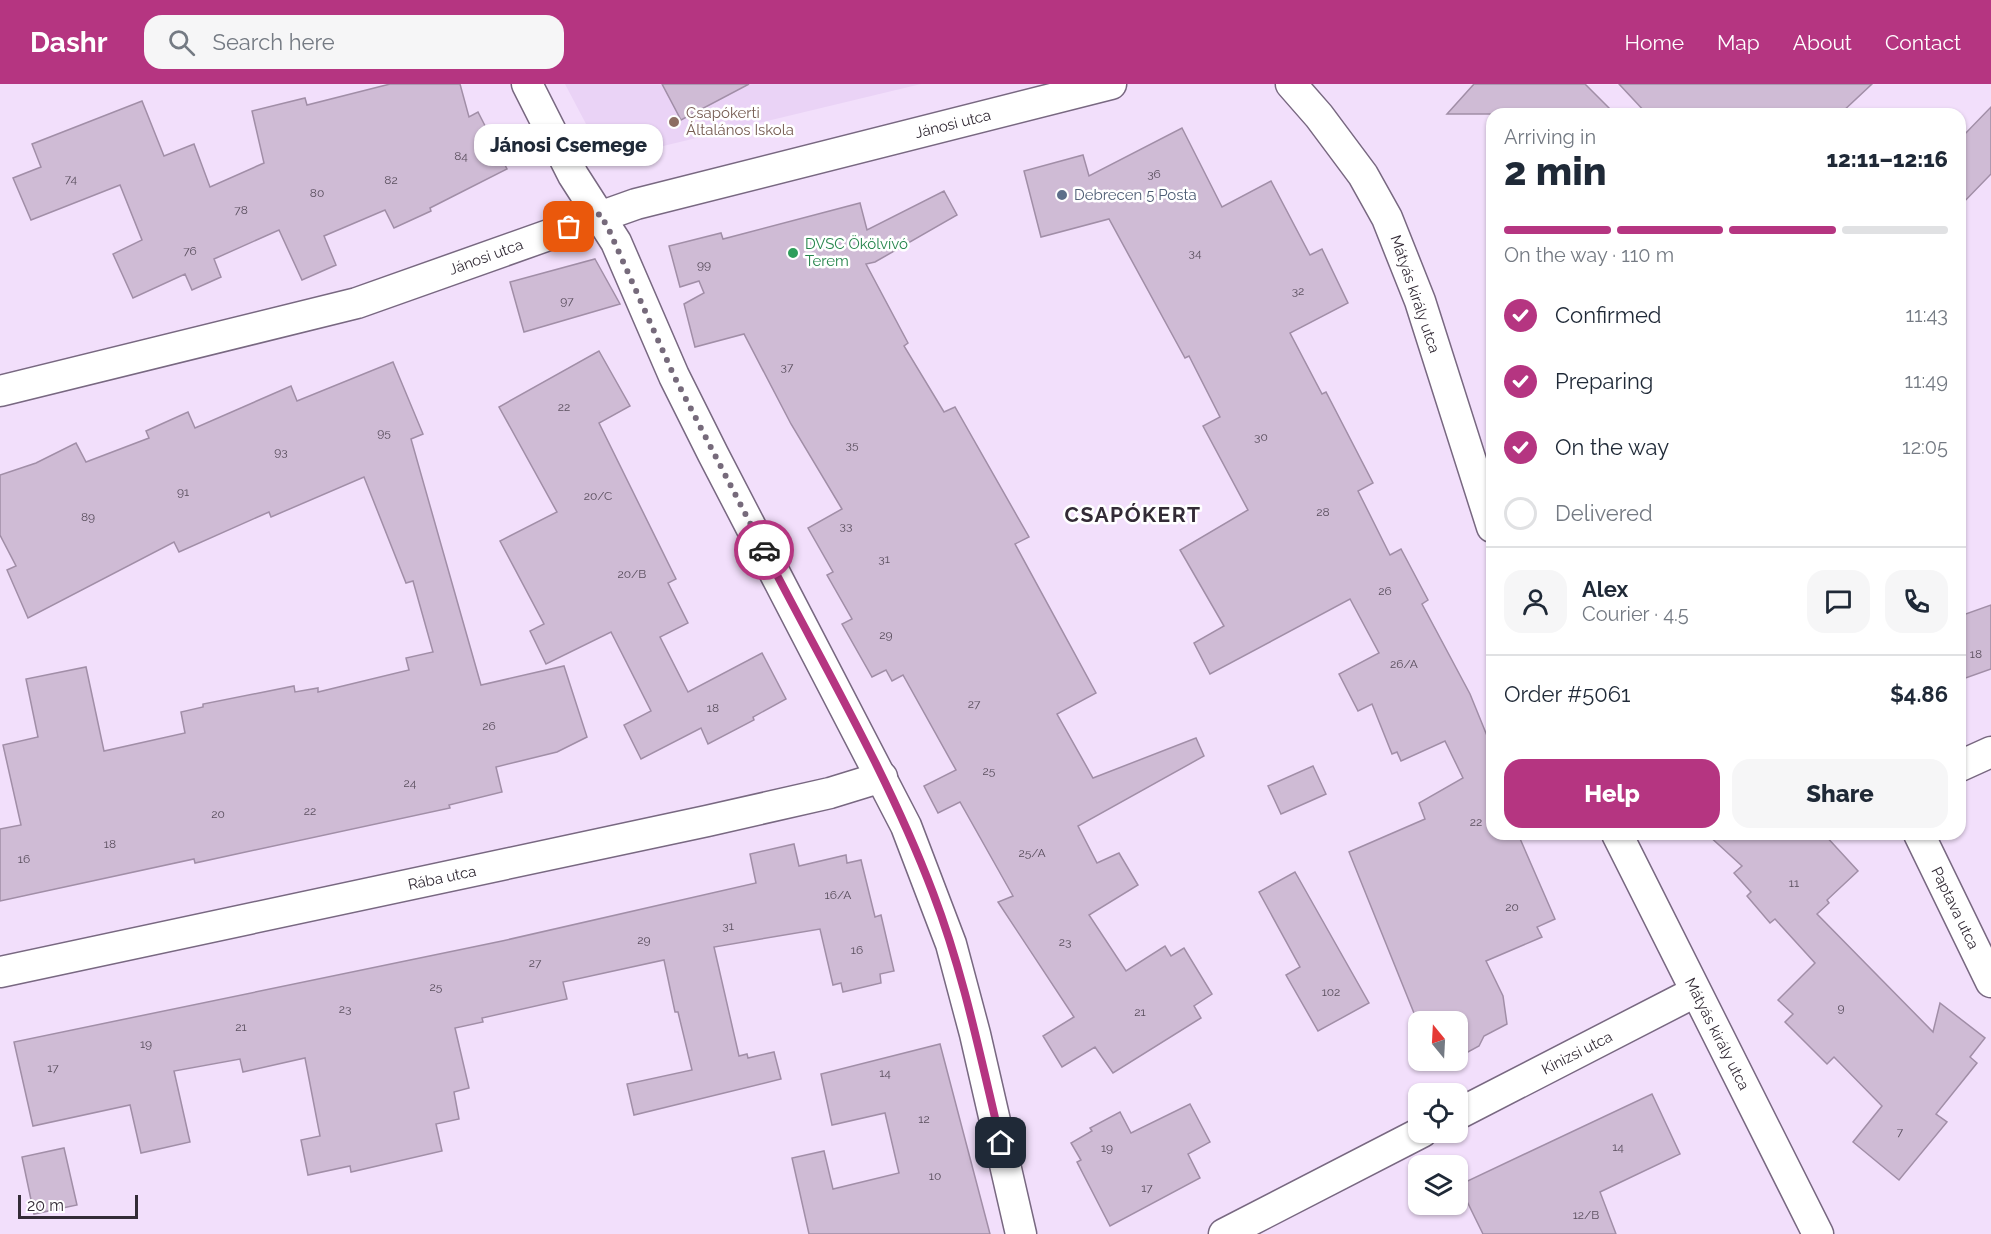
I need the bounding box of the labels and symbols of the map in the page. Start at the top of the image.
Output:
place label: Csapókerti Általános Iskola [686,104,794,139]
street label: Jánosi utca [913,106,993,142]
marker: Csapókerti Általános Iskola [667,115,681,129]
callout: Jánosi Csemege [474,125,664,167]
house number: 84 [454,149,468,163]
house number: 36 [1147,167,1161,181]
house number: 74 [65,172,78,186]
house number: 82 [384,173,398,187]
house number: 80 [310,186,324,200]
place label: Debrecen 5 Posta [1074,186,1197,204]
marker: Debrecen 5 Posta [1055,188,1069,202]
pin [543,201,594,252]
house number: 78 [234,203,248,217]
street label: Mátyás király utca [1386,233,1444,355]
place label: DVSC Ökölvívó Terem [805,234,908,270]
street label: Jánosi utca [447,235,525,279]
house number: 76 [183,244,197,258]
marker: DVSC Ökölvívó Terem [786,246,800,260]
house number: 34 [1189,246,1202,260]
house number: 99 [697,258,711,272]
house number: 32 [1292,284,1304,298]
house number: 97 [560,294,574,308]
house number: 37 [781,360,794,374]
house number: 22 [558,400,570,414]
house number: 95 [377,426,391,440]
house number: 30 [1254,430,1268,444]
house number: 35 [846,438,859,452]
house number: 93 [274,445,288,459]
house number: 91 [177,485,189,499]
house number: 20/C [584,489,612,503]
district label: CSAPÓKERT [1065,502,1202,527]
house number: 28 [1316,505,1330,519]
house number: 89 [81,510,95,524]
house number: 33 [840,519,852,533]
courier [734,520,794,580]
house number: 31 [878,552,890,566]
house number: 20/B [618,567,646,581]
house number: 26 [1378,584,1392,598]
house number: 29 [879,628,893,642]
house number: 18 [1970,647,1982,661]
house number: 26/A [1390,657,1418,671]
house number: 27 [968,697,981,711]
house number: 18 [707,701,719,715]
house number: 26 [482,719,496,733]
house number: 25 [983,764,996,778]
house number: 24 [404,776,417,790]
house number: 22 [304,804,316,818]
house number: 20 [211,807,225,821]
house number: 22 [1470,815,1482,829]
house number: 18 [104,837,116,851]
house number: 25/A [1018,846,1046,860]
house number: 16 [18,852,30,866]
street label: Rába utca [406,862,478,894]
street label: Paptava utca [1927,864,1983,952]
house number: 11 [1789,876,1799,890]
house number: 16/A [825,888,851,902]
house number: 20 [1505,900,1519,914]
house number: 31 [722,919,734,933]
house number: 29 [637,933,651,947]
house number: 23 [1059,935,1071,949]
house number: 16 [851,943,863,957]
house number: 27 [529,956,542,970]
street label: Mátyás király utca [1681,975,1753,1093]
house number: 25 [430,980,443,994]
house number: 102 [1322,985,1340,999]
house number: 9 [1837,1001,1845,1015]
house number: 23 [339,1002,351,1016]
house number: 21 [1134,1005,1146,1019]
north arrow [1408,1011,1468,1071]
house number: 21 [235,1020,247,1034]
street label: Kinizsi utca [1539,1028,1615,1078]
house number: 19 [140,1037,152,1051]
house number: 17 [47,1061,59,1075]
house number: 14 [879,1066,891,1080]
house number: 12 [918,1112,930,1126]
pin [975,1117,1026,1168]
house number: 7 [1897,1125,1904,1139]
house number: 14 [1612,1140,1624,1154]
house number: 19 [1101,1141,1113,1155]
house number: 10 [929,1169,941,1183]
house number: 17 [1141,1181,1153,1195]
scale bar [18,1192,138,1220]
house number: 12/B [1573,1208,1599,1222]

